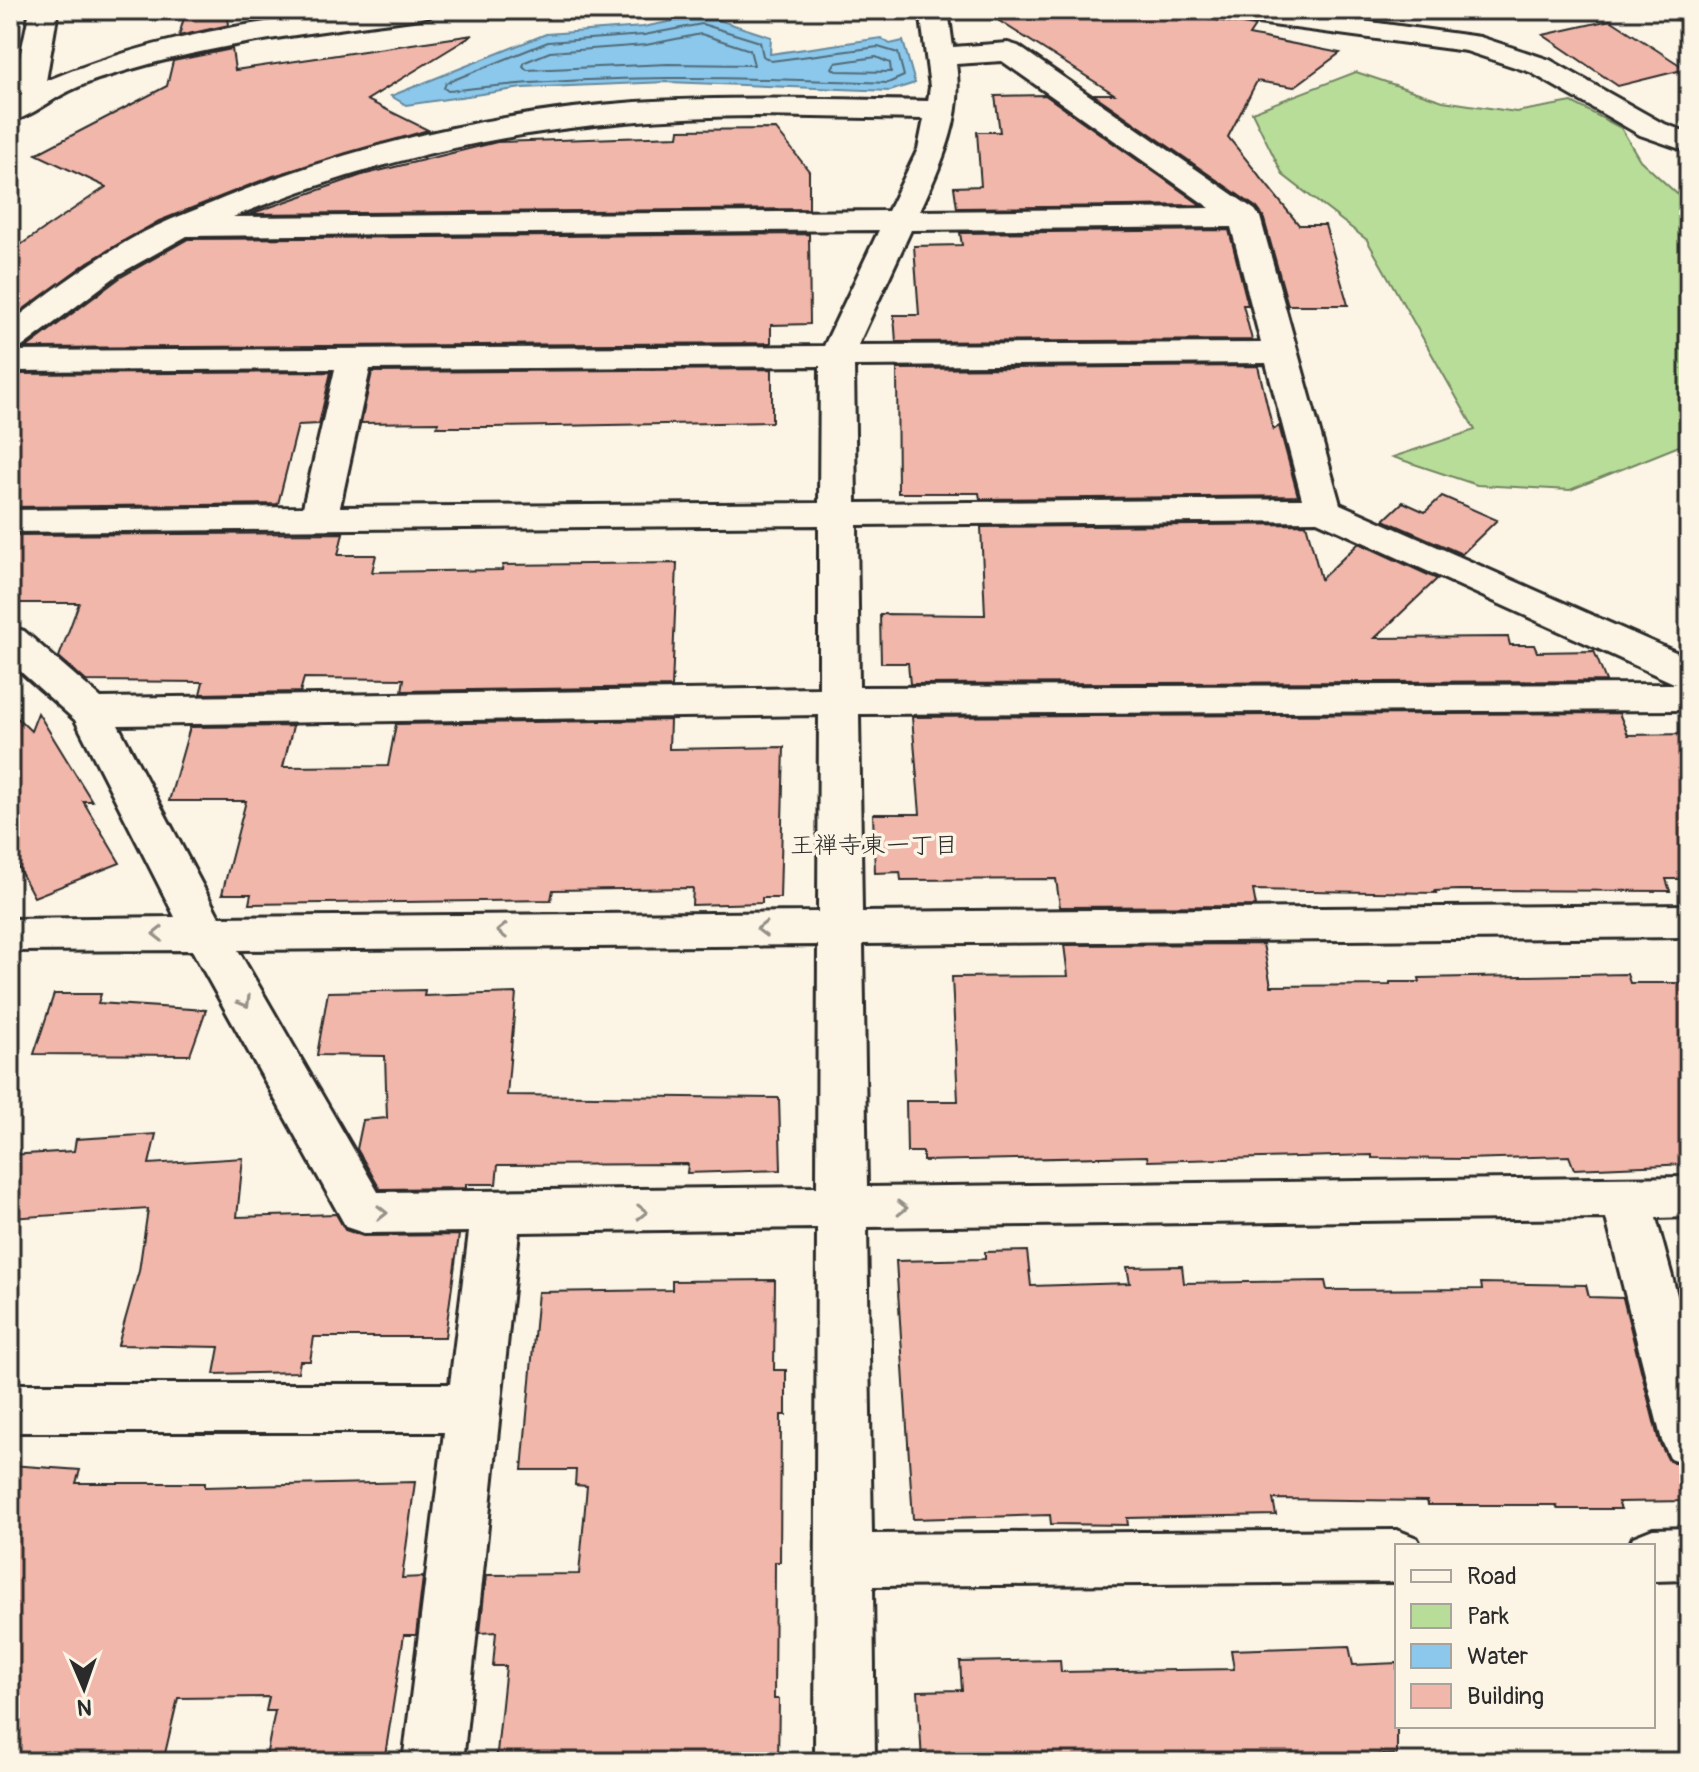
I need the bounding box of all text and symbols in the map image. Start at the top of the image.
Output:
district label: 王禅寺東一丁目 [790,831,958,860]
one-way arrow [755,920,768,938]
one-way arrow [495,922,508,940]
one-way arrow [151,925,164,943]
one-way arrow [235,993,251,1008]
one-way arrow [896,1200,909,1217]
one-way arrow [636,1203,649,1220]
one-way arrow [376,1204,389,1222]
legend [1395,1544,1655,1728]
text: Road [1467,1562,1517,1591]
text: Park [1467,1602,1509,1631]
text: Water [1467,1642,1528,1671]
north arrow [44,1648,124,1728]
text: Building [1467,1682,1544,1711]
text: N [77,1693,93,1721]

